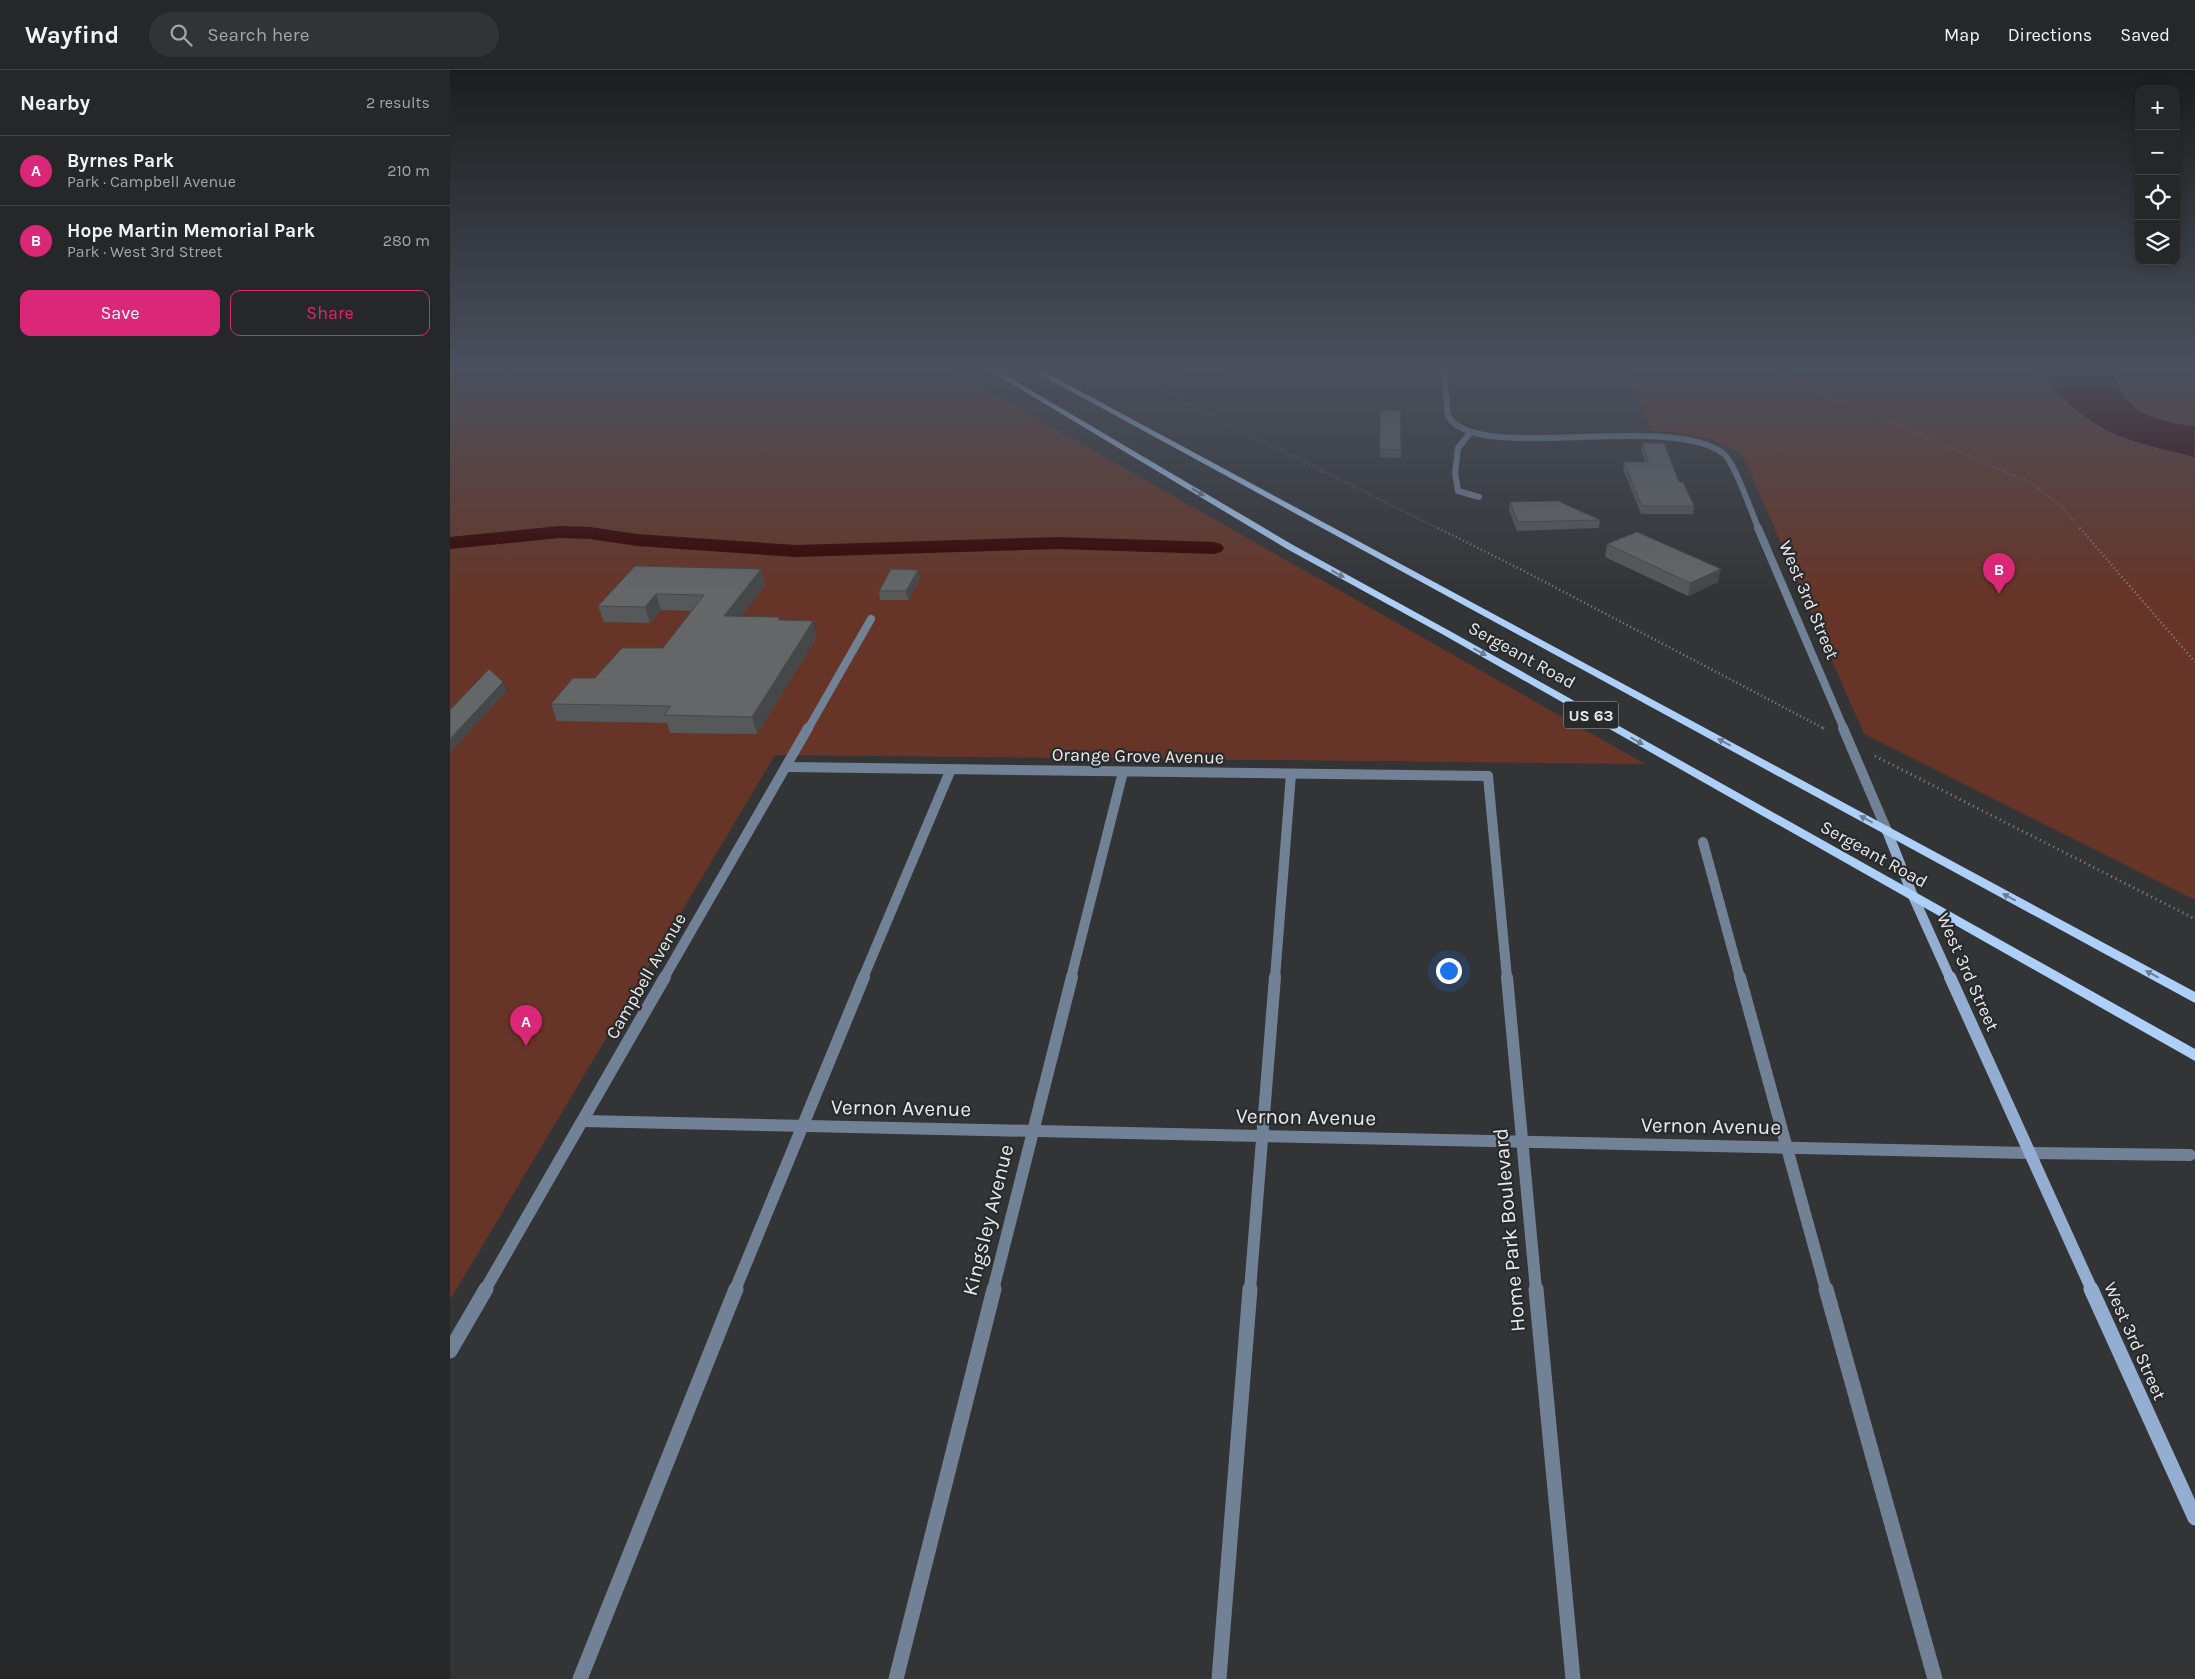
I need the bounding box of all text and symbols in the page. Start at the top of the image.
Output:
search box [149,12,499,57]
text: Wayfind [25,21,119,49]
icon: search [167,21,195,49]
text: Search here [207,24,309,46]
text: Map [1944,24,1980,46]
text: Directions [2008,24,2092,46]
text: Saved [2120,24,2170,46]
map controls [2135,85,2180,265]
button: + [2135,85,2180,130]
text: Nearby [20,91,90,115]
text: 2 results [366,93,430,112]
button: − [2135,130,2180,175]
text: Byrnes Park [67,150,174,172]
text: A [31,161,41,180]
text: 210 m [387,161,430,180]
text: Park · Campbell Avenue [67,172,236,191]
button: locate [2135,175,2180,220]
text: Hope Martin Memorial Park [67,220,315,242]
button: layers [2135,220,2180,265]
text: B [31,231,41,250]
text: 280 m [383,231,430,250]
text: Park · West 3rd Street [67,242,223,261]
button: Save [20,290,220,336]
button: Share [230,290,430,336]
one-way arrow [1191,487,1204,496]
street label: West 3rd Street [1774,537,1844,663]
pin: B [1983,553,2015,594]
one-way arrow [1332,569,1345,578]
street label: Sergeant Road [1465,617,1579,693]
one-way arrow [1473,648,1488,656]
road number: US 63 [1564,702,1618,728]
one-way arrow [1631,736,1644,745]
one-way arrow [1716,738,1731,746]
street label: Orange Grove Avenue [1052,743,1224,769]
one-way arrow [1860,815,1873,824]
street label: Sergeant Road [1817,816,1931,892]
one-way arrow [2002,893,2017,901]
street label: Campbell Avenue [601,909,691,1043]
street label: West 3rd Street [1932,910,2004,1035]
your location [1436,958,1462,984]
one-way arrow [2145,970,2159,979]
pin: A [510,1005,542,1046]
street label: Vernon Avenue [831,1095,971,1121]
street label: Vernon Avenue [1236,1104,1376,1130]
street label: Vernon Avenue [1641,1113,1781,1139]
street label: Home Park Boulevard [1488,1127,1530,1333]
street label: Kingsley Avenue [958,1142,1018,1298]
street label: West 3rd Street [2099,1279,2171,1404]

